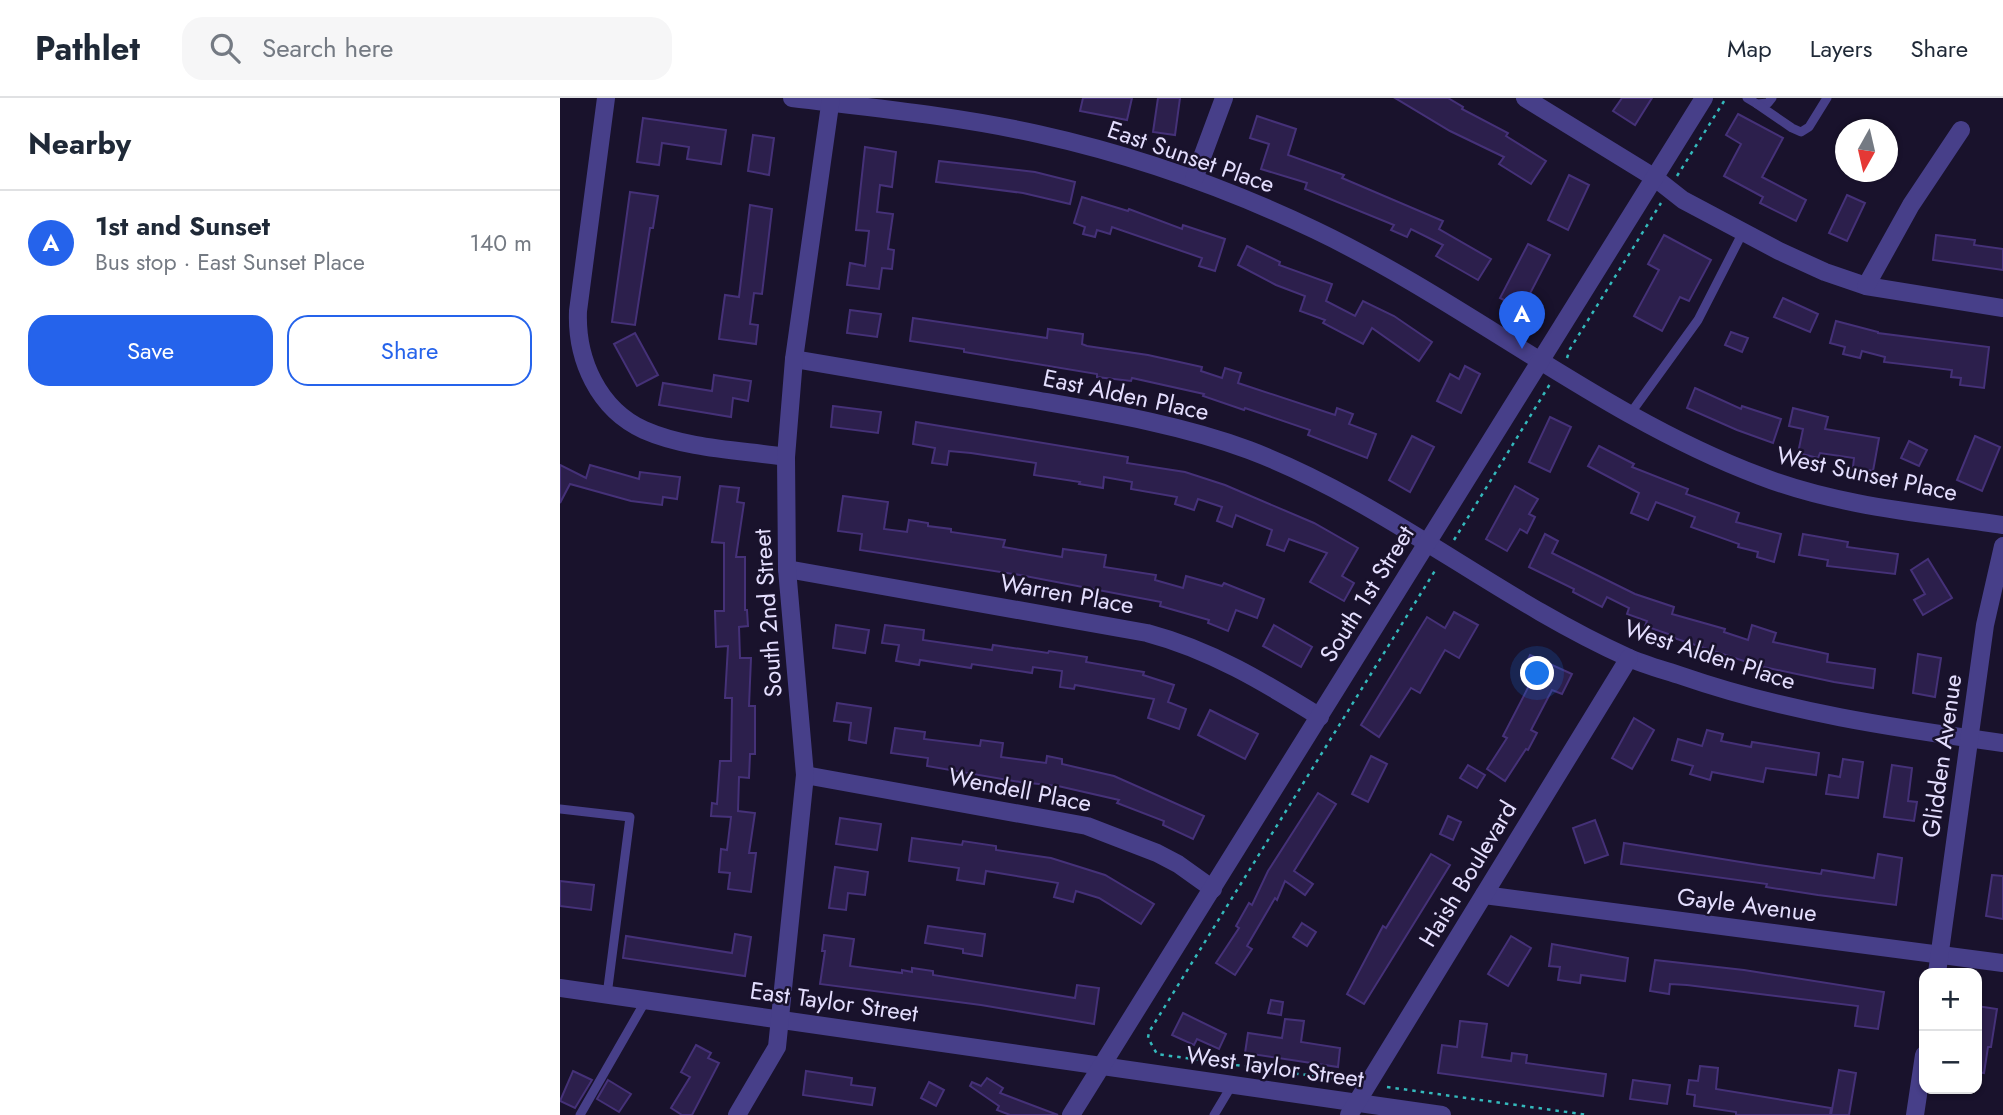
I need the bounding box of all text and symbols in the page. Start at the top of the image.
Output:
search box [182,17,672,80]
text: Pathlet [35,25,140,72]
icon: search [206,29,244,67]
text: Search here [262,29,393,67]
text: Map [1727,31,1772,66]
text: Layers [1810,31,1872,66]
text: Share [1910,31,1968,66]
street label: East Sunset Place [1103,112,1279,202]
north arrow [1835,119,1898,182]
text: Nearby [28,122,131,165]
text: 1st and Sunset [95,207,270,245]
text: A [43,226,59,260]
text: 140 m [470,226,532,260]
text: Bus stop · East Sunset Place [95,245,365,279]
pin: A [1499,291,1545,349]
button: Save [28,315,273,386]
button: Share [287,315,532,386]
street label: East Alden Place [1040,360,1212,429]
street label: West Sunset Place [1773,437,1961,510]
street label: South 1st Street [1311,518,1423,669]
street label: South 2nd Street [744,527,791,698]
street label: Warren Place [997,565,1137,622]
street label: West Alden Place [1620,610,1800,699]
your location [1520,656,1554,690]
street label: Glidden Avenue [1913,672,1970,840]
street label: Wendell Place [946,758,1095,821]
street label: Haish Boulevard [1410,794,1525,953]
street label: Gayle Avenue [1675,879,1819,930]
map controls [1919,968,1982,1094]
button: + [1919,968,1982,1031]
street label: East Taylor Street [748,972,921,1031]
button: − [1919,1031,1982,1094]
street label: West Taylor Street [1184,1037,1366,1096]

